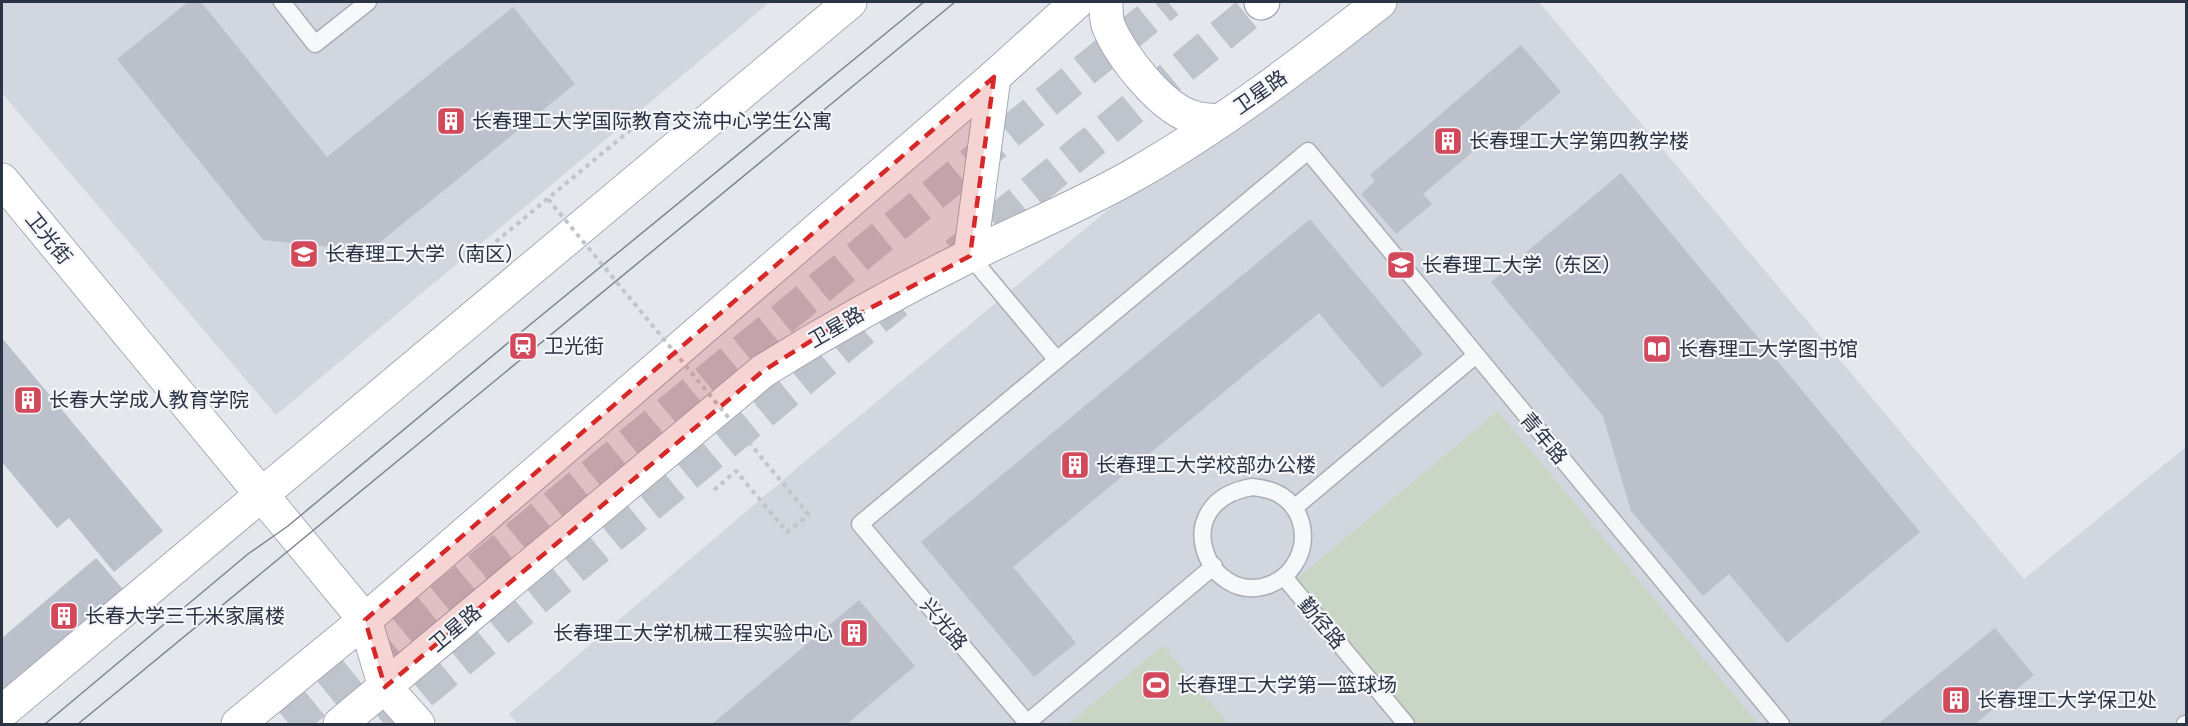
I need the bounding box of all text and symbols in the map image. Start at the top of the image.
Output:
street label: 卫星路 [1228,64,1293,121]
building icon: 长春理工大学国际教育交流中心学生公寓 [435,105,467,137]
place label: 长春理工大学国际教育交流中心学生公寓 [472,108,832,135]
building icon: 长春理工大学第四教学楼 [1432,125,1464,157]
place label: 长春理工大学第四教学楼 [1469,128,1689,155]
street label: 卫光街 [19,207,78,270]
school or university icon: 长春理工大学（南区） [288,238,320,270]
place label: 长春理工大学（南区） [325,241,525,268]
school or university icon: 长春理工大学（东区） [1385,249,1417,281]
place label: 长春理工大学（东区） [1422,252,1622,279]
street label: 卫星路 [804,301,869,354]
station icon: 卫光街 [507,330,539,362]
place label: 卫光街 [544,333,604,360]
library icon: 长春理工大学图书馆 [1641,333,1673,365]
place label: 长春理工大学图书馆 [1678,336,1858,363]
building icon: 长春大学成人教育学院 [12,384,44,416]
place label: 长春大学成人教育学院 [49,387,249,414]
street label: 青年路 [1514,407,1573,470]
building icon: 长春理工大学校部办公楼 [1059,449,1091,481]
place label: 长春理工大学校部办公楼 [1096,452,1316,479]
street label: 勤径路 [1292,592,1351,655]
street label: 兴光路 [914,593,973,656]
street label: 卫星路 [424,599,487,658]
building icon: 长春大学三千米家属楼 [48,600,80,632]
place label: 长春大学三千米家属楼 [85,603,285,630]
building icon: 长春理工大学机械工程实验中心 [838,617,870,649]
place label: 长春理工大学机械工程实验中心 [553,620,833,647]
sports icon: 长春理工大学第一篮球场 [1140,669,1172,701]
place label: 长春理工大学第一篮球场 [1177,672,1397,699]
building icon: 长春理工大学保卫处 [1940,684,1972,716]
place label: 长春理工大学保卫处 [1977,687,2157,714]

